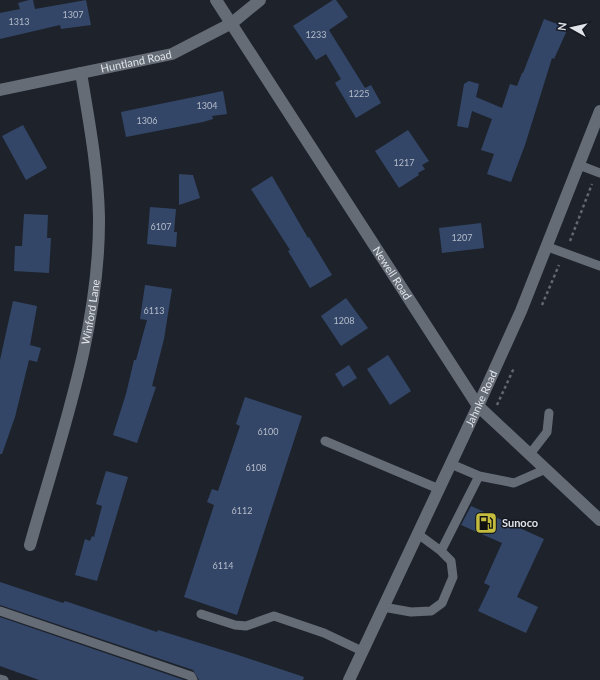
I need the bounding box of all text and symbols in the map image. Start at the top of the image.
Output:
north arrow [552,8,592,48]
house number: 1307 [63,9,83,20]
house number: 1313 [9,16,29,27]
text: N [555,21,569,32]
house number: 1233 [306,29,326,40]
street label: Huntland Road [99,47,173,75]
house number: 1225 [349,88,369,99]
house number: 1304 [197,100,217,111]
house number: 1306 [137,115,157,126]
house number: 1217 [394,157,414,168]
house number: 6107 [151,221,171,232]
house number: 1207 [452,232,472,243]
street label: Newell Road [371,244,415,302]
street label: Winford Lane [78,278,102,346]
house number: 6113 [144,305,164,316]
house number: 1208 [334,315,354,326]
street label: Jahnke Road [462,368,499,429]
house number: 6100 [258,426,278,437]
house number: 6108 [246,462,266,473]
house number: 6112 [232,505,252,516]
fuel station icon: Sunoco [473,510,499,536]
place label: Sunoco [502,516,538,529]
house number: 6114 [213,560,233,571]

